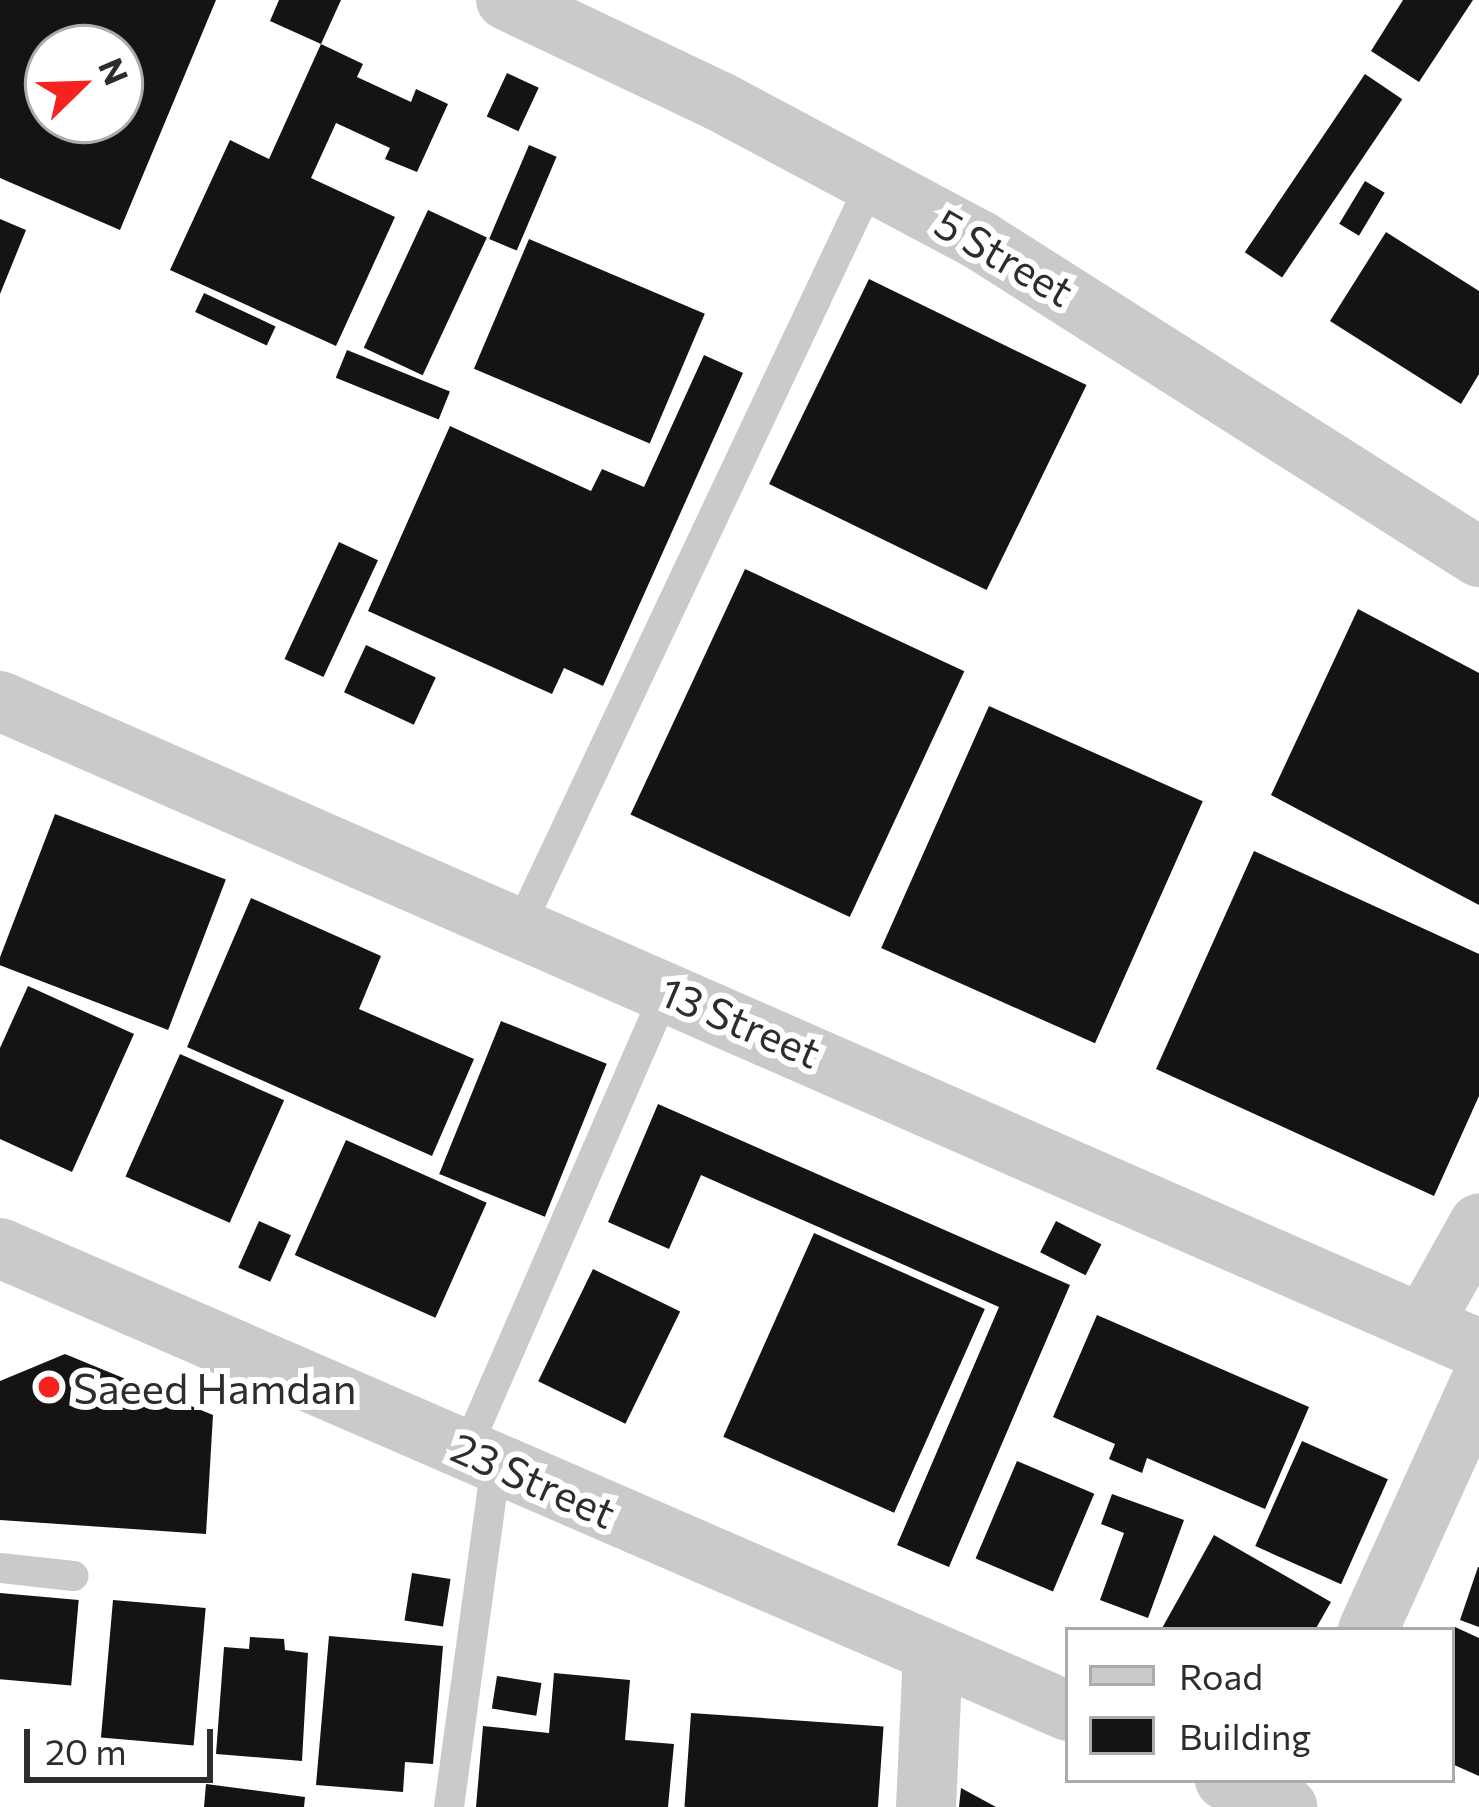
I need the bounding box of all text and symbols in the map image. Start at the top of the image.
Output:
north arrow [24,24,144,144]
text: N [91,52,139,90]
street label: 5 Street [927,196,1083,316]
street label: 13 Street [654,965,828,1077]
place label: Saeed Hamdan [73,1362,357,1412]
marker: Saeed Hamdan [36,1374,62,1400]
street label: 23 Street [444,1421,624,1537]
legend [1065,1627,1455,1783]
text: Road [1179,1653,1263,1697]
scale bar [30,1705,219,1779]
text: Building [1179,1713,1311,1757]
text: 20 m [45,1728,127,1772]

